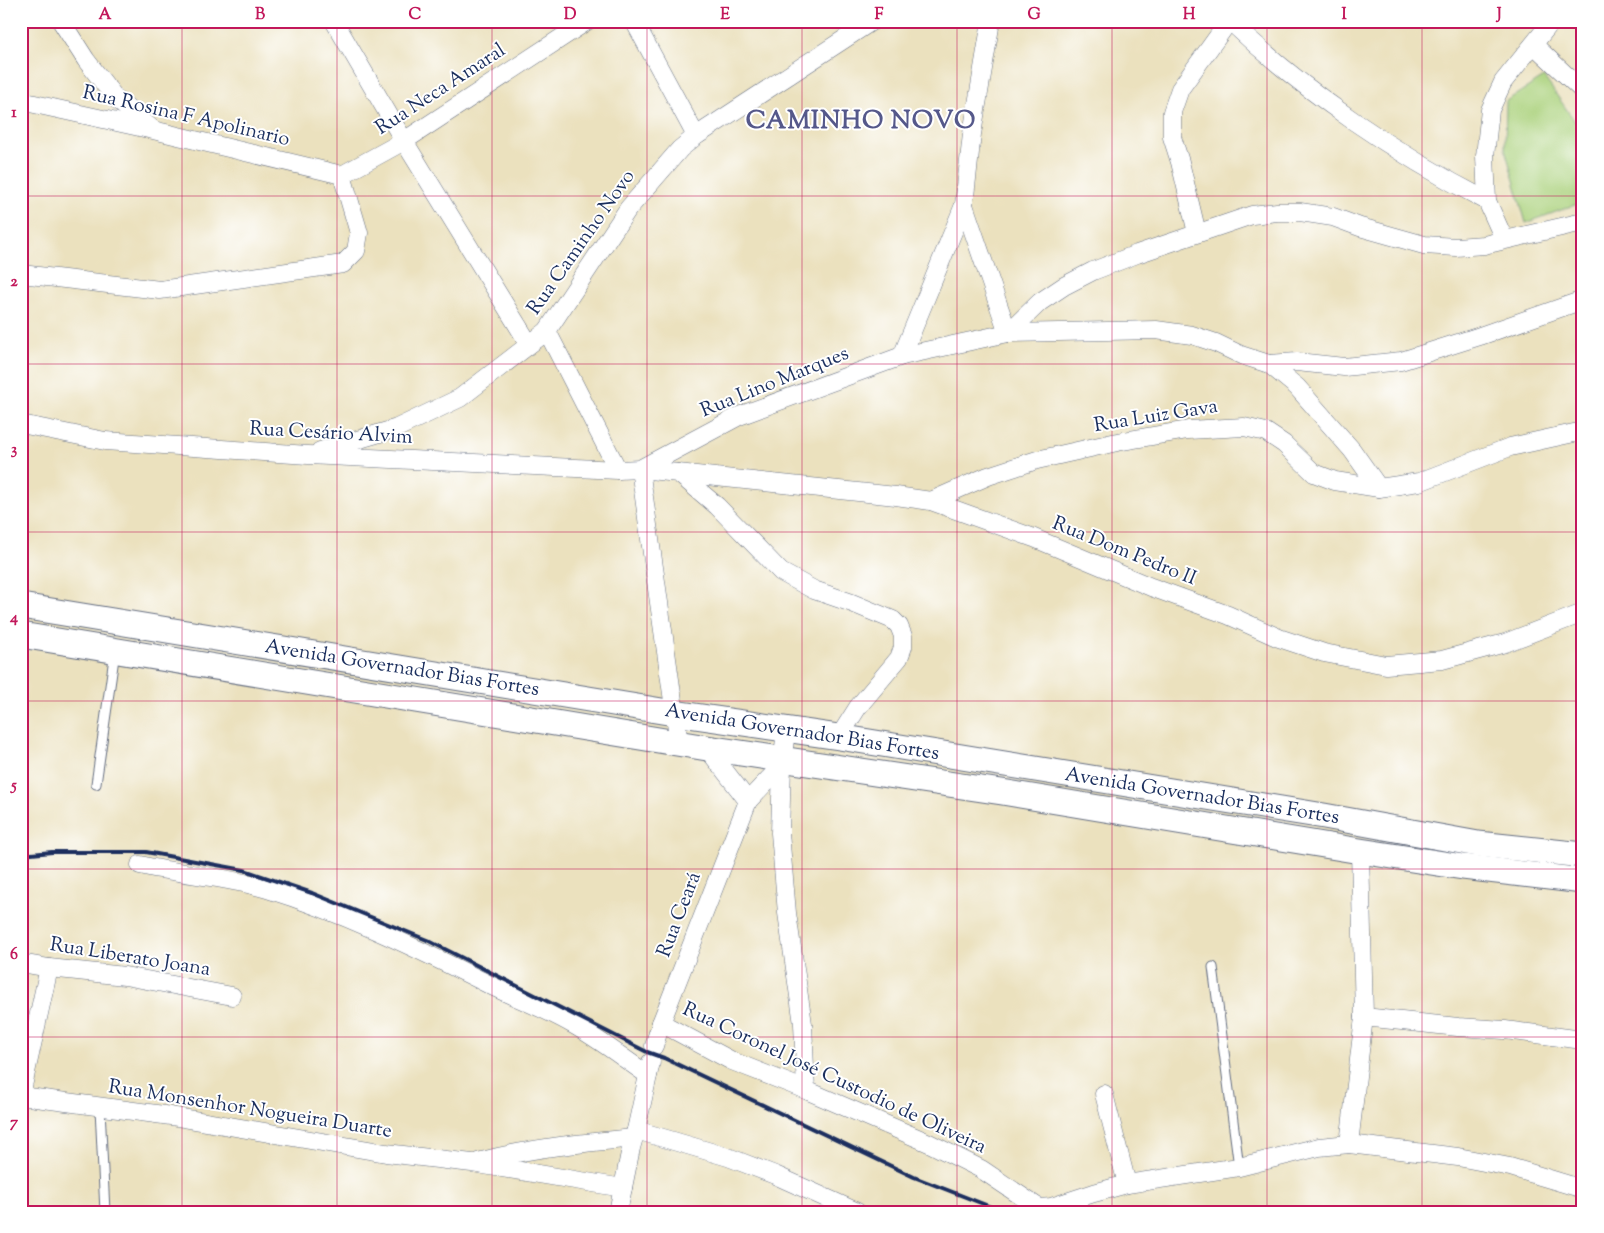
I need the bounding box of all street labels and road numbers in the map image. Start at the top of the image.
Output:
street label: Rua Neca Amaral [370,37,512,143]
street label: Rua Rosina F Apolinario [80,79,292,155]
street label: Rua Caminho Novo [521,164,643,322]
street label: Rua Lino Marques [696,340,854,426]
street label: Rua Luiz Gava [1092,393,1220,441]
street label: Rua Cesário Alvim [249,415,414,453]
street label: Rua Dom Pedro II [1048,510,1201,594]
street label: Avenida Governador Bias Fortes [263,633,541,705]
street label: Avenida Governador Bias Fortes [663,697,941,769]
street label: Avenida Governador Bias Fortes [1063,761,1341,833]
street label: Rua Ceará [650,868,710,962]
street label: Rua Liberato Joana [48,931,212,985]
street label: Rua Coronel José Custodio de Oliveira [677,996,991,1162]
street label: Rua Monsenhor Nogueira Duarte [106,1073,394,1147]

